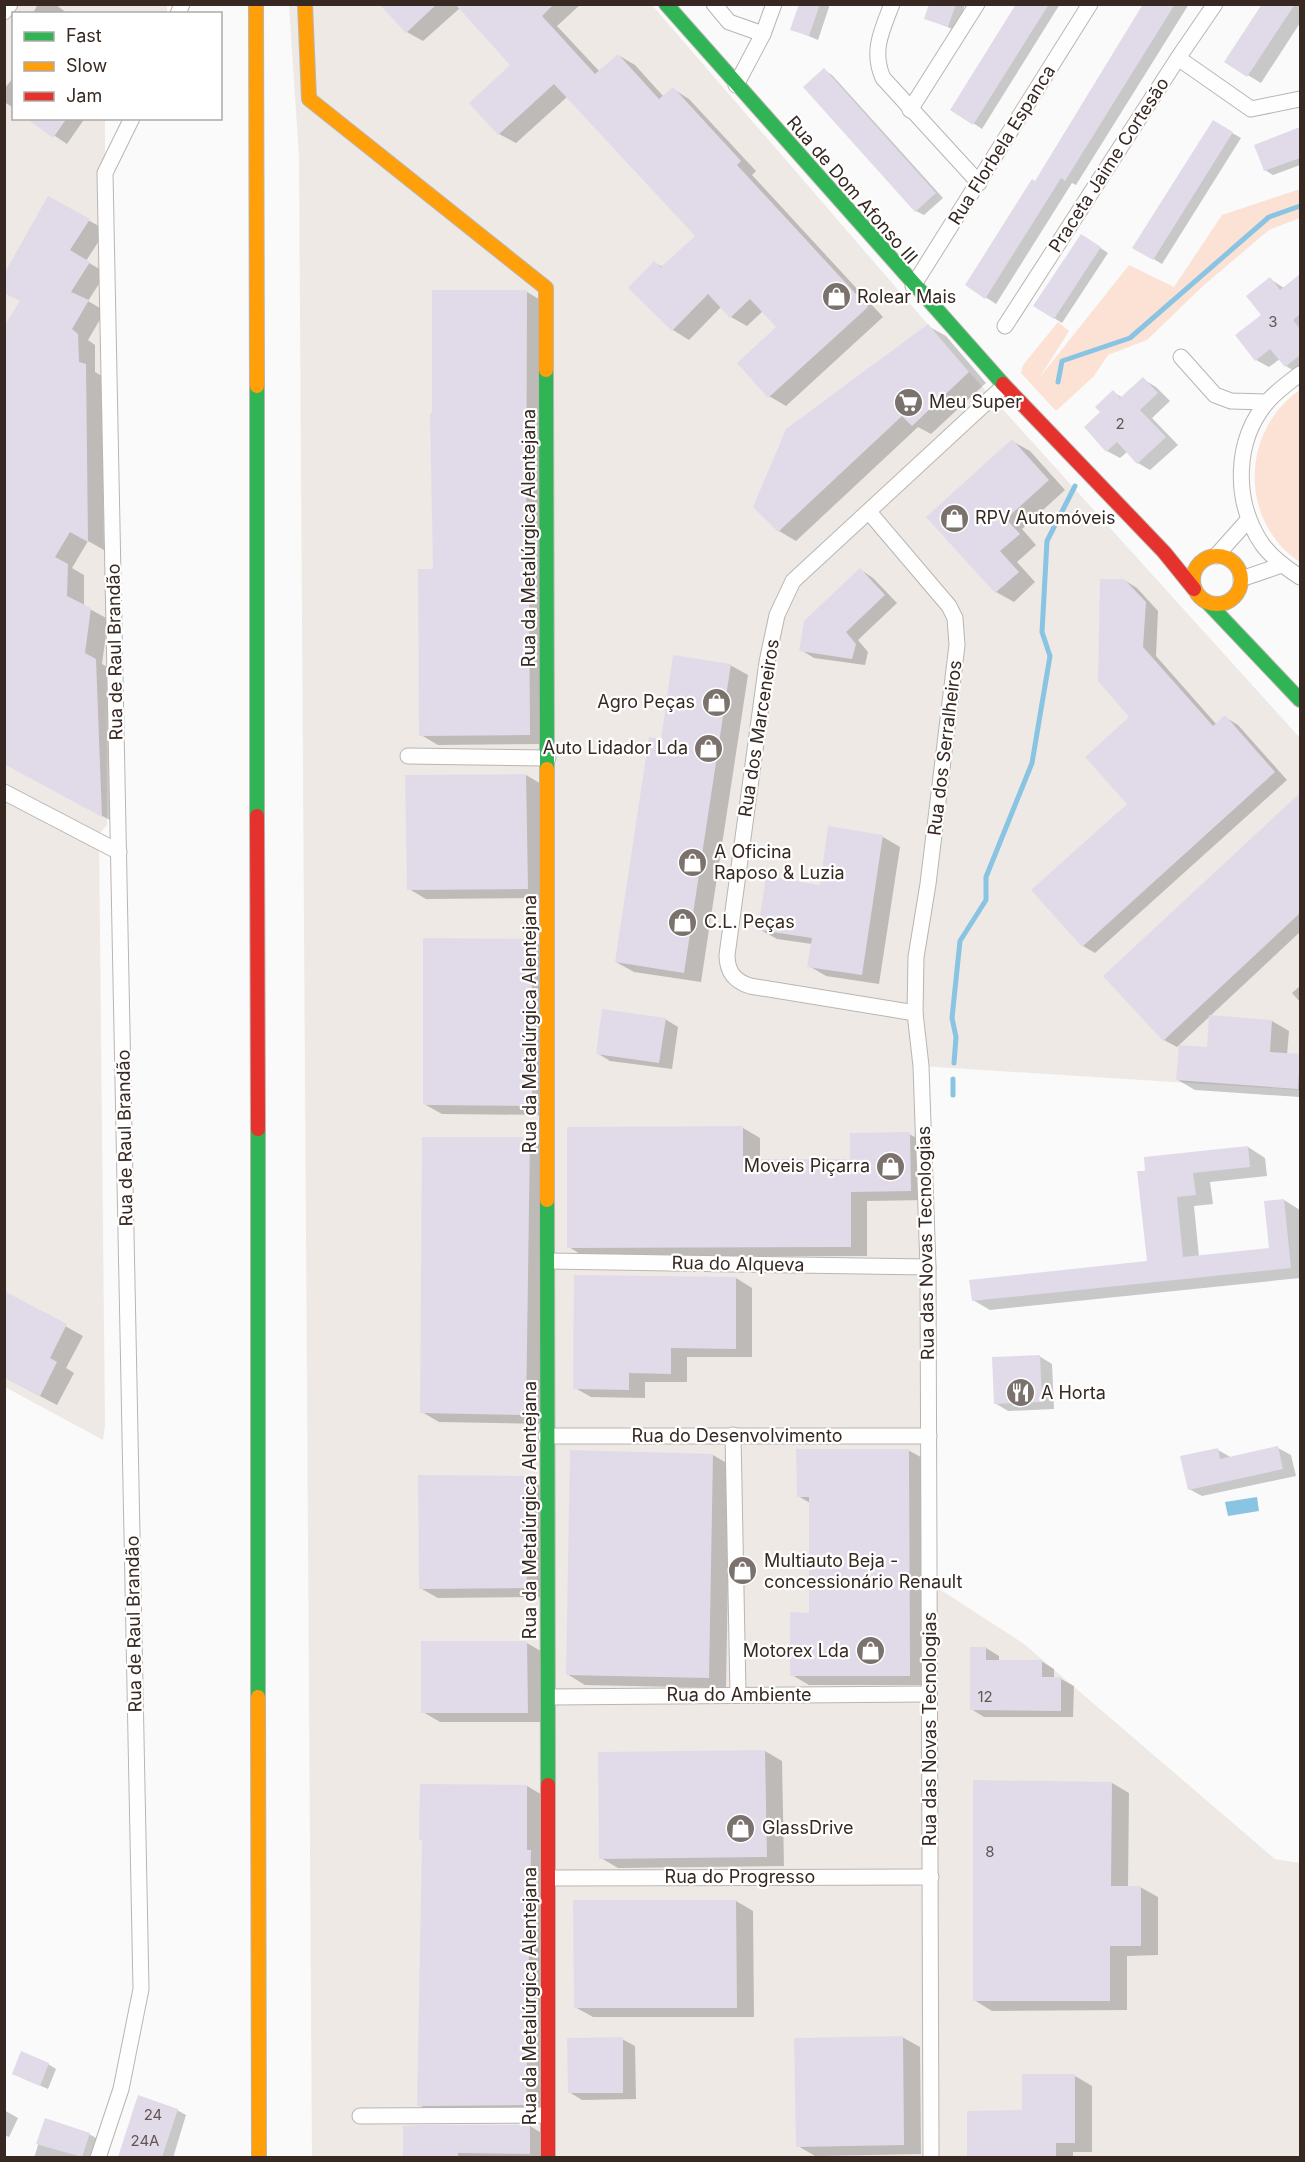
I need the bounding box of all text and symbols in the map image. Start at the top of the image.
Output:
legend [12,12,222,120]
text: Fast [66,25,102,46]
text: Slow [66,55,107,76]
street label: Rua Florbela Espanca [944,61,1059,228]
street label: Praceta Jaime Cortesão [1044,73,1173,256]
text: Jam [66,85,102,106]
street label: Rua de Dom Afonso III [783,112,922,268]
shop icon: Rolear Mais [820,281,852,313]
place label: Rolear Mais [857,286,956,307]
house number: 3 [1268,312,1278,331]
supermarket icon: Meu Super [892,386,924,418]
place label: Meu Super [929,391,1022,412]
street label: Rua da Metalúrgica Alentejana [518,409,539,667]
house number: 2 [1115,414,1125,433]
shop icon: RPV Automóveis [938,502,970,534]
place label: RPV Automóveis [975,507,1115,528]
street label: Rua de Raul Brandão [102,563,127,741]
street label: Rua dos Marceneiros [734,638,783,818]
street label: Rua dos Serralheiros [923,659,966,837]
shop icon: Agro Peças [700,686,732,718]
place label: Agro Peças [597,691,695,712]
shop icon: Auto Lidador Lda [693,732,725,764]
place label: Auto Lidador Lda [543,737,688,758]
place label: A Oficina Raposo & Luzia [714,841,845,883]
shop icon: A Oficina Raposo & Luzia [677,846,709,878]
street label: Rua da Metalúrgica Alentejana [519,895,540,1153]
shop icon: C.L. Peças [667,906,699,938]
place label: C.L. Peças [704,911,795,932]
street label: Rua de Raul Brandão [112,1049,137,1227]
street label: Rua das Novas Tecnologias [913,1126,938,1360]
shop icon: Moveis Piçarra [875,1150,907,1182]
place label: Moveis Piçarra [744,1155,870,1176]
street label: Rua do Alqueva [671,1252,805,1275]
restaurant icon: A Horta [1004,1377,1036,1409]
street label: Rua da Metalúrgica Alentejana [519,1381,540,1639]
place label: A Horta [1041,1382,1106,1403]
street label: Rua do Desenvolvimento [631,1425,843,1446]
street label: Rua de Raul Brandão [121,1535,146,1713]
place label: Multiauto Beja - concessionário Renault [764,1550,962,1592]
shop icon: Multiauto Beja - concessionário Renault [727,1555,759,1587]
street label: Rua das Novas Tecnologias [919,1612,940,1846]
shop icon: Motorex Lda [854,1635,886,1667]
place label: Motorex Lda [743,1640,849,1661]
street label: Rua do Ambiente [666,1684,812,1705]
house number: 12 [977,1687,993,1706]
shop icon: GlassDrive [725,1812,757,1844]
place label: GlassDrive [762,1817,854,1838]
house number: 8 [985,1842,995,1861]
street label: Rua do Progresso [665,1866,815,1887]
street label: Rua da Metalúrgica Alentejana [519,1867,540,2125]
house number: 24 [144,2105,162,2124]
house number: 24A [131,2131,159,2150]

